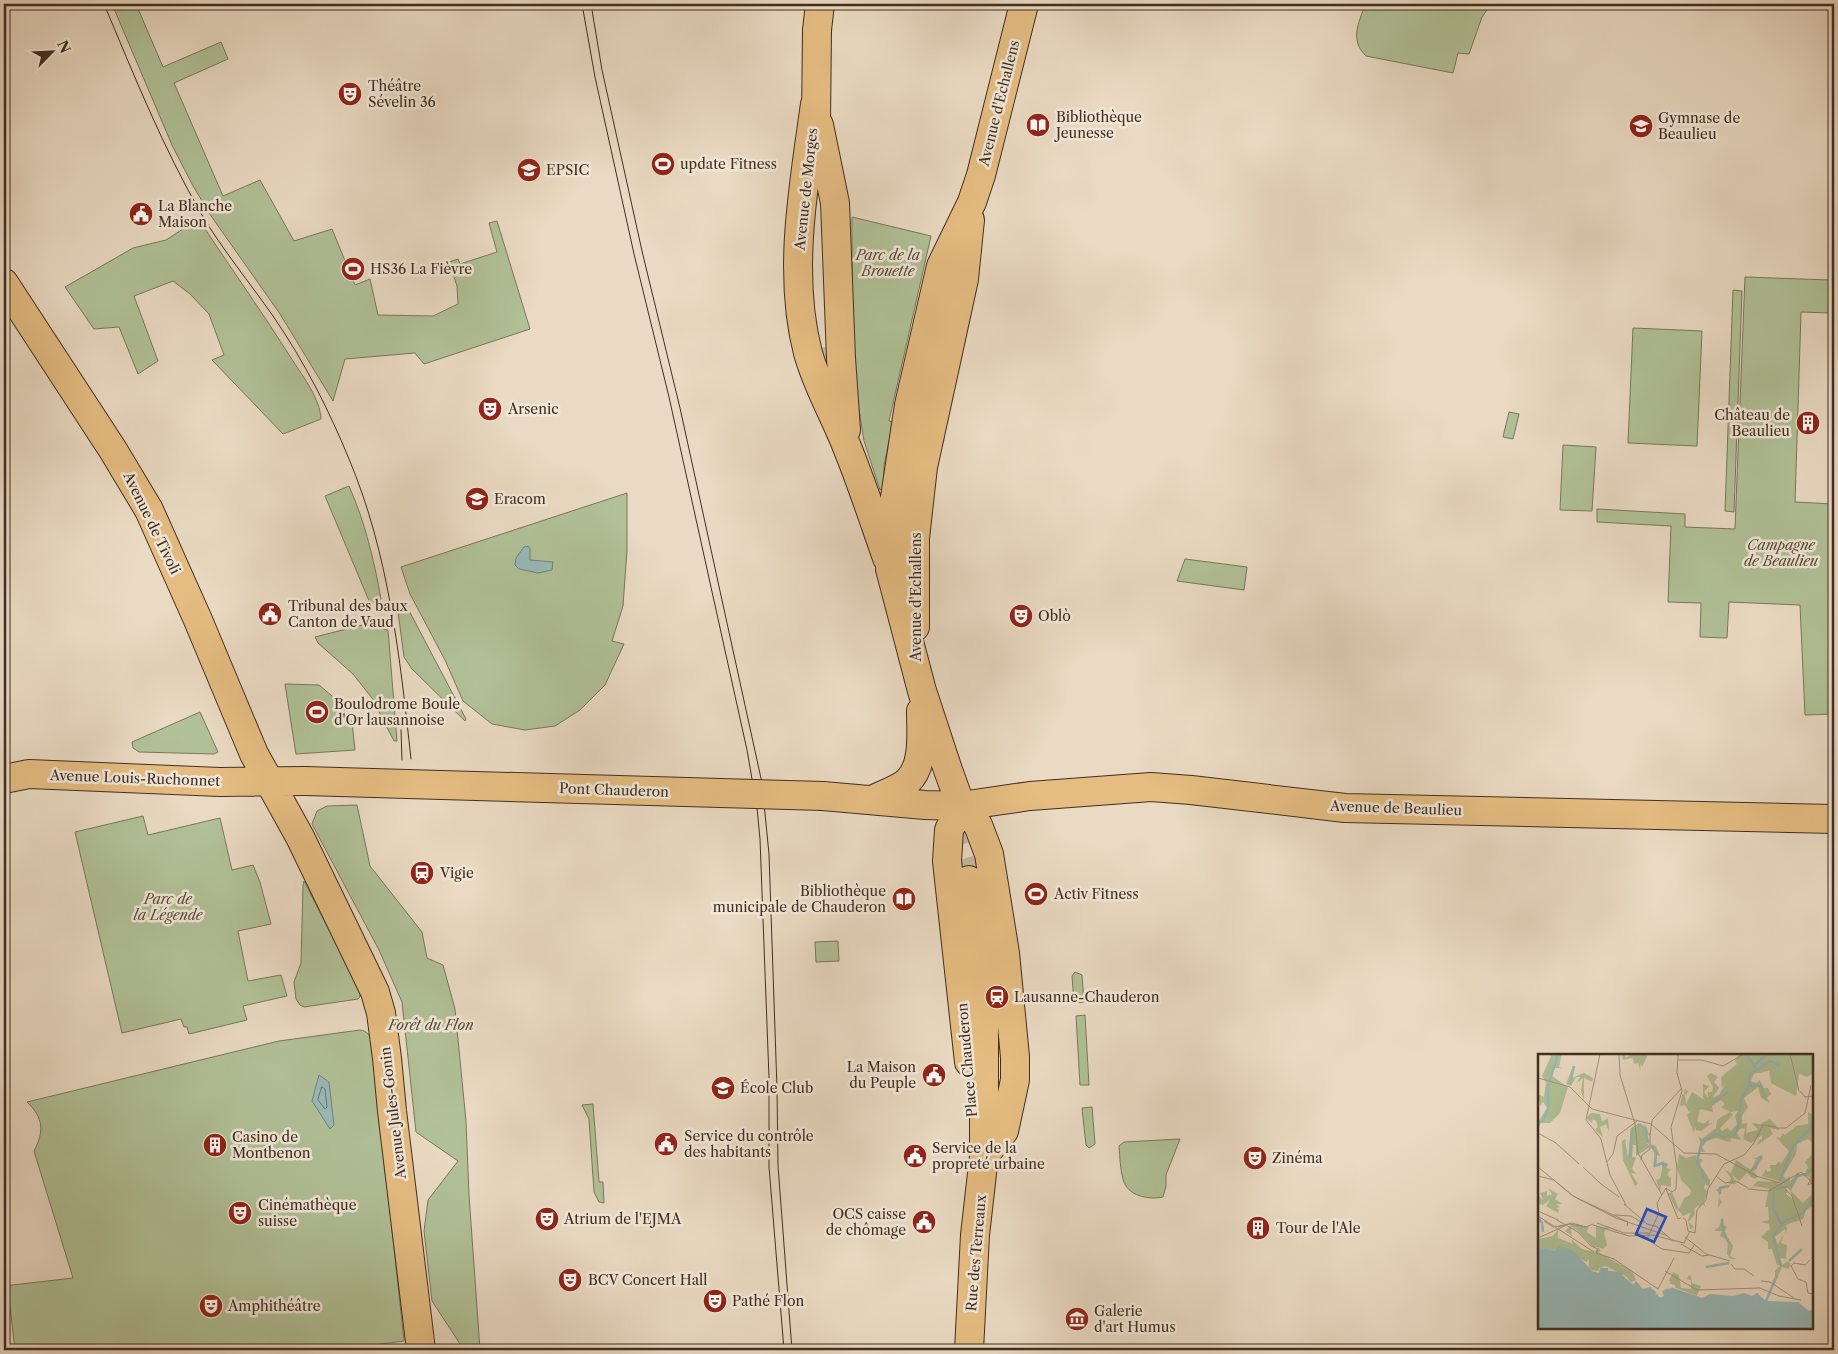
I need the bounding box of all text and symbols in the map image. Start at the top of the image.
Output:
north arrow [28,28,78,78]
text: N [53,37,75,56]
street label: Avenue d'Echallens [974,38,1023,169]
place label: Théâtre Sévelin 36 [368,77,436,111]
theatre icon: Théâtre Sévelin 36 [337,81,363,107]
place label: Bibliothèque Jeunesse [1054,108,1142,142]
place label: Gymnase de Beaulieu [1658,109,1740,143]
library icon: Bibliothèque Jeunesse [1025,112,1051,138]
school or university icon: Gymnase de Beaulieu [1628,113,1654,139]
street label: Avenue de Morges [791,127,821,252]
sports icon: update Fitness [650,151,676,177]
place label: update Fitness [680,155,777,173]
school or university icon: EPSIC [516,157,542,183]
place label: EPSIC [546,161,589,179]
place label: La Blanche Maison [158,197,232,231]
public building icon: La Blanche Maison [128,201,154,227]
park label: Parc de la Brouette [855,246,921,280]
sports icon: HS36 La Fièvre [340,256,366,282]
place label: HS36 La Fièvre [370,260,472,278]
theatre icon: Arsenic [477,396,503,422]
place label: Arsenic [507,400,559,418]
place label: Château de Beaulieu [1714,406,1790,440]
building icon: Château de Beaulieu [1795,410,1821,436]
street label: Avenue de Tivoli [119,468,185,577]
school or university icon: Eracom [464,486,490,512]
place label: Eracom [494,490,546,508]
street label: Avenue d'Echallens [907,532,925,663]
park label: Campagne de Beaulieu [1744,536,1819,570]
place label: Tribunal des baux Canton de Vaud [288,597,409,631]
public building icon: Tribunal des baux Canton de Vaud [257,601,283,627]
theatre icon: Oblò [1008,603,1034,629]
place label: Oblò [1038,607,1071,625]
place label: Boulodrome Boule d'Or lausannoise [334,695,460,729]
sports icon: Boulodrome Boule d'Or lausannoise [304,699,330,725]
street label: Avenue Louis-Ruchonnet [49,766,221,790]
street label: Pont Chauderon [559,779,669,801]
street label: Avenue de Beaulieu [1329,797,1463,819]
station icon: Vigie [409,860,435,886]
place label: Vigie [439,864,474,882]
sports icon: Activ Fitness [1023,881,1049,907]
place label: Bibliothèque municipale de Chauderon [713,882,886,916]
place label: Activ Fitness [1053,885,1139,903]
library icon: Bibliothèque municipale de Chauderon [891,886,917,912]
park label: Parc de la Légende [133,890,204,924]
station icon: Lausanne-Chauderon [984,984,1010,1010]
place label: Lausanne-Chauderon [1014,988,1160,1006]
street label: Place Chauderon [953,1002,981,1118]
park label: Forêt du Flon [387,1016,474,1034]
street label: Avenue Jules-Gonin [376,1046,410,1181]
inset map [1538,1054,1813,1329]
place label: La Maison du Peuple [847,1058,916,1092]
public building icon: La Maison du Peuple [921,1062,947,1088]
school or university icon: École Club [710,1075,736,1101]
place label: École Club [740,1079,813,1097]
place label: Service du contrôle des habitants [684,1127,814,1161]
place label: Casino de Montbenon [232,1128,311,1162]
public building icon: Service du contrôle des habitants [653,1131,679,1157]
building icon: Casino de Montbenon [202,1132,228,1158]
place label: Service de la propreté urbaine [932,1139,1045,1173]
public building icon: Service de la propreté urbaine [902,1143,928,1169]
theatre icon: Zinéma [1242,1145,1268,1171]
place label: Zinéma [1272,1149,1323,1167]
street label: Rue des Terreaux [962,1193,990,1312]
place label: Cinémathèque suisse [258,1196,357,1230]
theatre icon: Cinémathèque suisse [227,1200,253,1226]
place label: OCS caisse de chômage [826,1205,906,1239]
theatre icon: Atrium de l'EJMA [534,1206,560,1232]
public building icon: OCS caisse de chômage [911,1209,937,1235]
place label: Atrium de l'EJMA [563,1210,682,1228]
building icon: Tour de l'Ale [1245,1215,1271,1241]
place label: Tour de l'Ale [1276,1219,1361,1237]
theatre icon: BCV Concert Hall [557,1267,583,1293]
place label: BCV Concert Hall [588,1271,707,1289]
theatre icon: Pathé Flon [702,1288,728,1314]
place label: Pathé Flon [732,1292,805,1310]
theatre icon: Amphithéâtre [198,1293,224,1319]
place label: Amphithéâtre [227,1297,321,1315]
place label: Galerie d'art Humus [1094,1302,1176,1336]
museum icon: Galerie d'art Humus [1064,1306,1090,1332]

